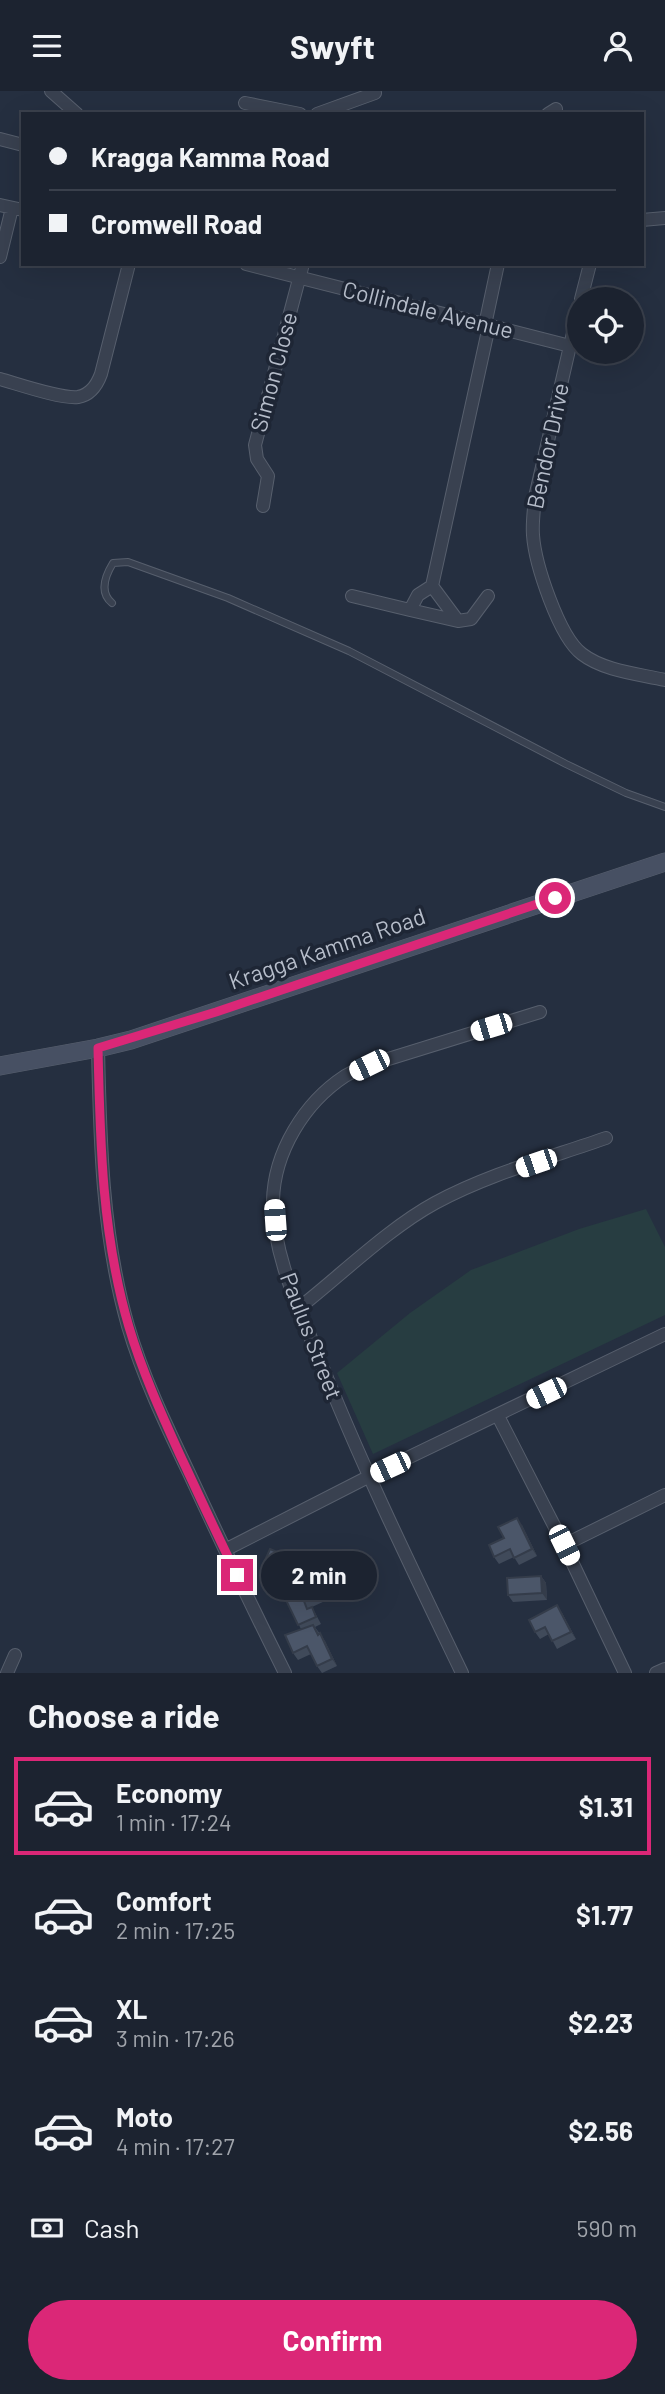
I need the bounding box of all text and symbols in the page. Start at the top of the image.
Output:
icon: menu [28,27,66,65]
text: Swyft [290,27,375,65]
icon: person [599,27,637,65]
text: Kragga Kamma Road [91,141,330,172]
text: Cromwell Road [91,208,262,239]
street label: Collindale Avenue [340,274,516,344]
map controls [567,287,644,364]
button: locate [567,287,644,364]
street label: Simon Close [244,309,302,435]
street label: Bendor Drive [520,380,574,511]
route start [539,882,571,914]
street label: Kragga Kamma Road [225,901,429,995]
car [468,1011,515,1043]
car [346,1046,393,1084]
car [513,1146,560,1180]
car [264,1198,287,1242]
street label: Paulus Street [275,1268,349,1403]
car [523,1374,570,1412]
car [367,1449,414,1485]
car [546,1522,583,1568]
callout: 2 min [262,1551,377,1599]
route end [221,1559,253,1591]
text: 2 min [291,1561,347,1589]
text: Choose a ride [28,1696,220,1734]
icon: car [32,1775,95,1838]
text: Economy [116,1777,222,1808]
text: $1.31 [579,1791,633,1822]
text: 1 min · 17:24 [116,1808,232,1836]
icon: car [32,1883,95,1946]
text: Comfort [116,1885,212,1916]
text: $1.77 [576,1899,633,1930]
text: 2 min · 17:25 [116,1916,235,1944]
icon: car [32,1991,95,2054]
text: XL [116,1993,147,2024]
text: $2.23 [568,2007,633,2038]
text: 3 min · 17:26 [116,2024,235,2052]
icon: car [32,2099,95,2162]
text: Moto [116,2101,173,2132]
text: $2.56 [569,2115,633,2146]
text: 4 min · 17:27 [116,2132,235,2160]
icon: cash [28,2209,66,2247]
text: Cash [84,2212,139,2243]
text: 590 m [577,2214,637,2242]
button: Confirm [28,2300,637,2380]

